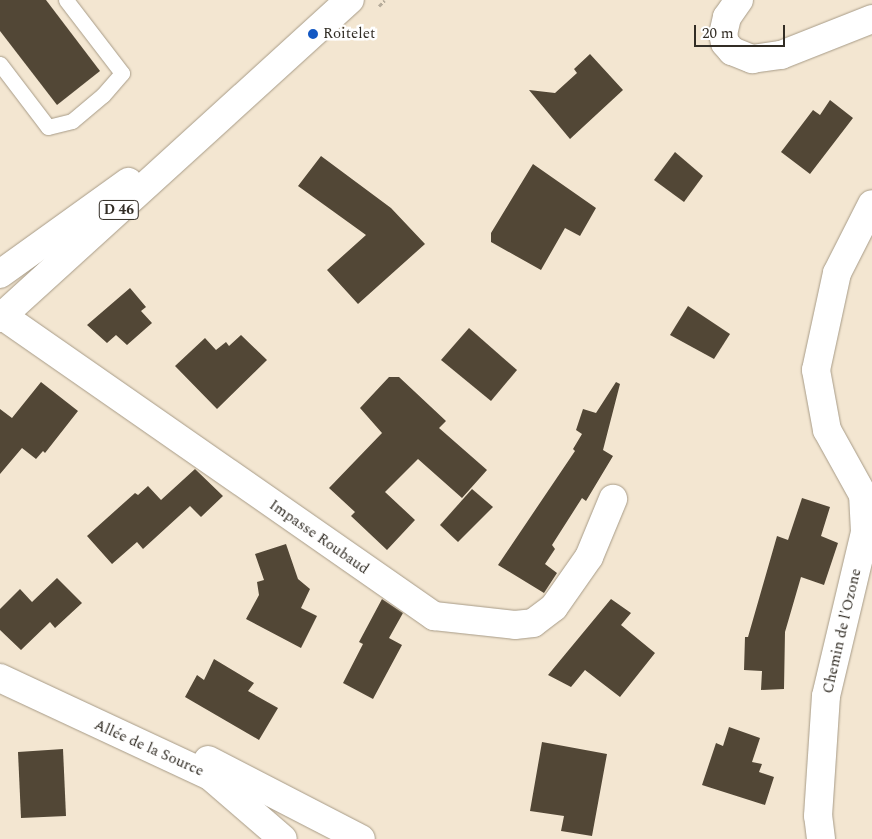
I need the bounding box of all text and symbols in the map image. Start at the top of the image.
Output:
scale bar [697,15,788,47]
text: 20 m [702,22,734,45]
place label: Roitelet [323,25,375,43]
marker: Roitelet [307,28,319,40]
road number: D 46 [98,198,140,222]
street label: Impasse Roubaud [266,496,372,578]
street label: Chemin de l'Ozone [819,567,865,695]
street label: Allée de la Source [91,716,207,780]

